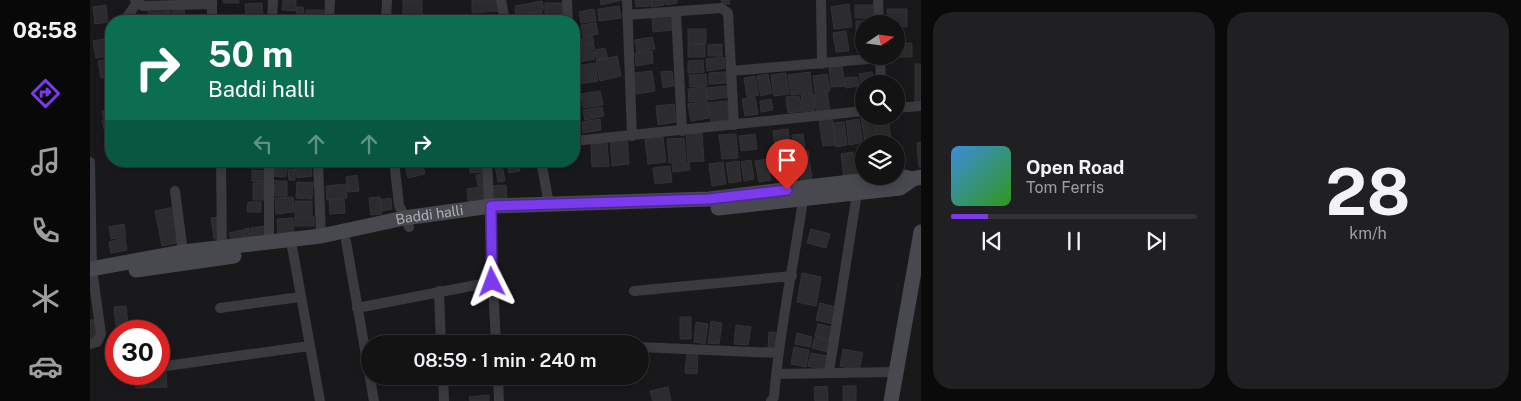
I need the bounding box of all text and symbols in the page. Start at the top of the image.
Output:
north arrow [855,15,905,65]
map controls [855,15,905,185]
text: 08:58 [13,17,77,43]
text: 50 m [208,34,293,75]
icon: right [125,35,190,100]
button: search [855,75,905,125]
icon: directions [28,76,63,111]
text: Baddi halli [208,76,315,102]
icon: left [249,130,277,158]
icon: ahead [302,130,330,158]
icon: ahead [355,130,383,158]
icon: right [408,130,436,158]
button: layers [855,135,905,185]
pin [766,139,808,190]
icon: music [28,144,63,179]
icon: arrive [773,146,801,174]
text: 28 [1326,153,1410,230]
text: Open Road [1026,156,1124,178]
text: Tom Ferris [1026,178,1104,197]
street label: Baddi halli [394,202,464,228]
icon: phone [28,213,63,248]
text: km/h [1349,224,1387,243]
icon: previous [978,227,1006,255]
icon: pause [1060,227,1088,255]
icon: next [1142,227,1170,255]
position arrow [465,255,517,307]
icon: climate [28,281,63,316]
speed limit sign: 30 [105,320,170,385]
icon: car [28,349,63,384]
text: 08:59 · 1 min · 240 m [413,349,597,371]

